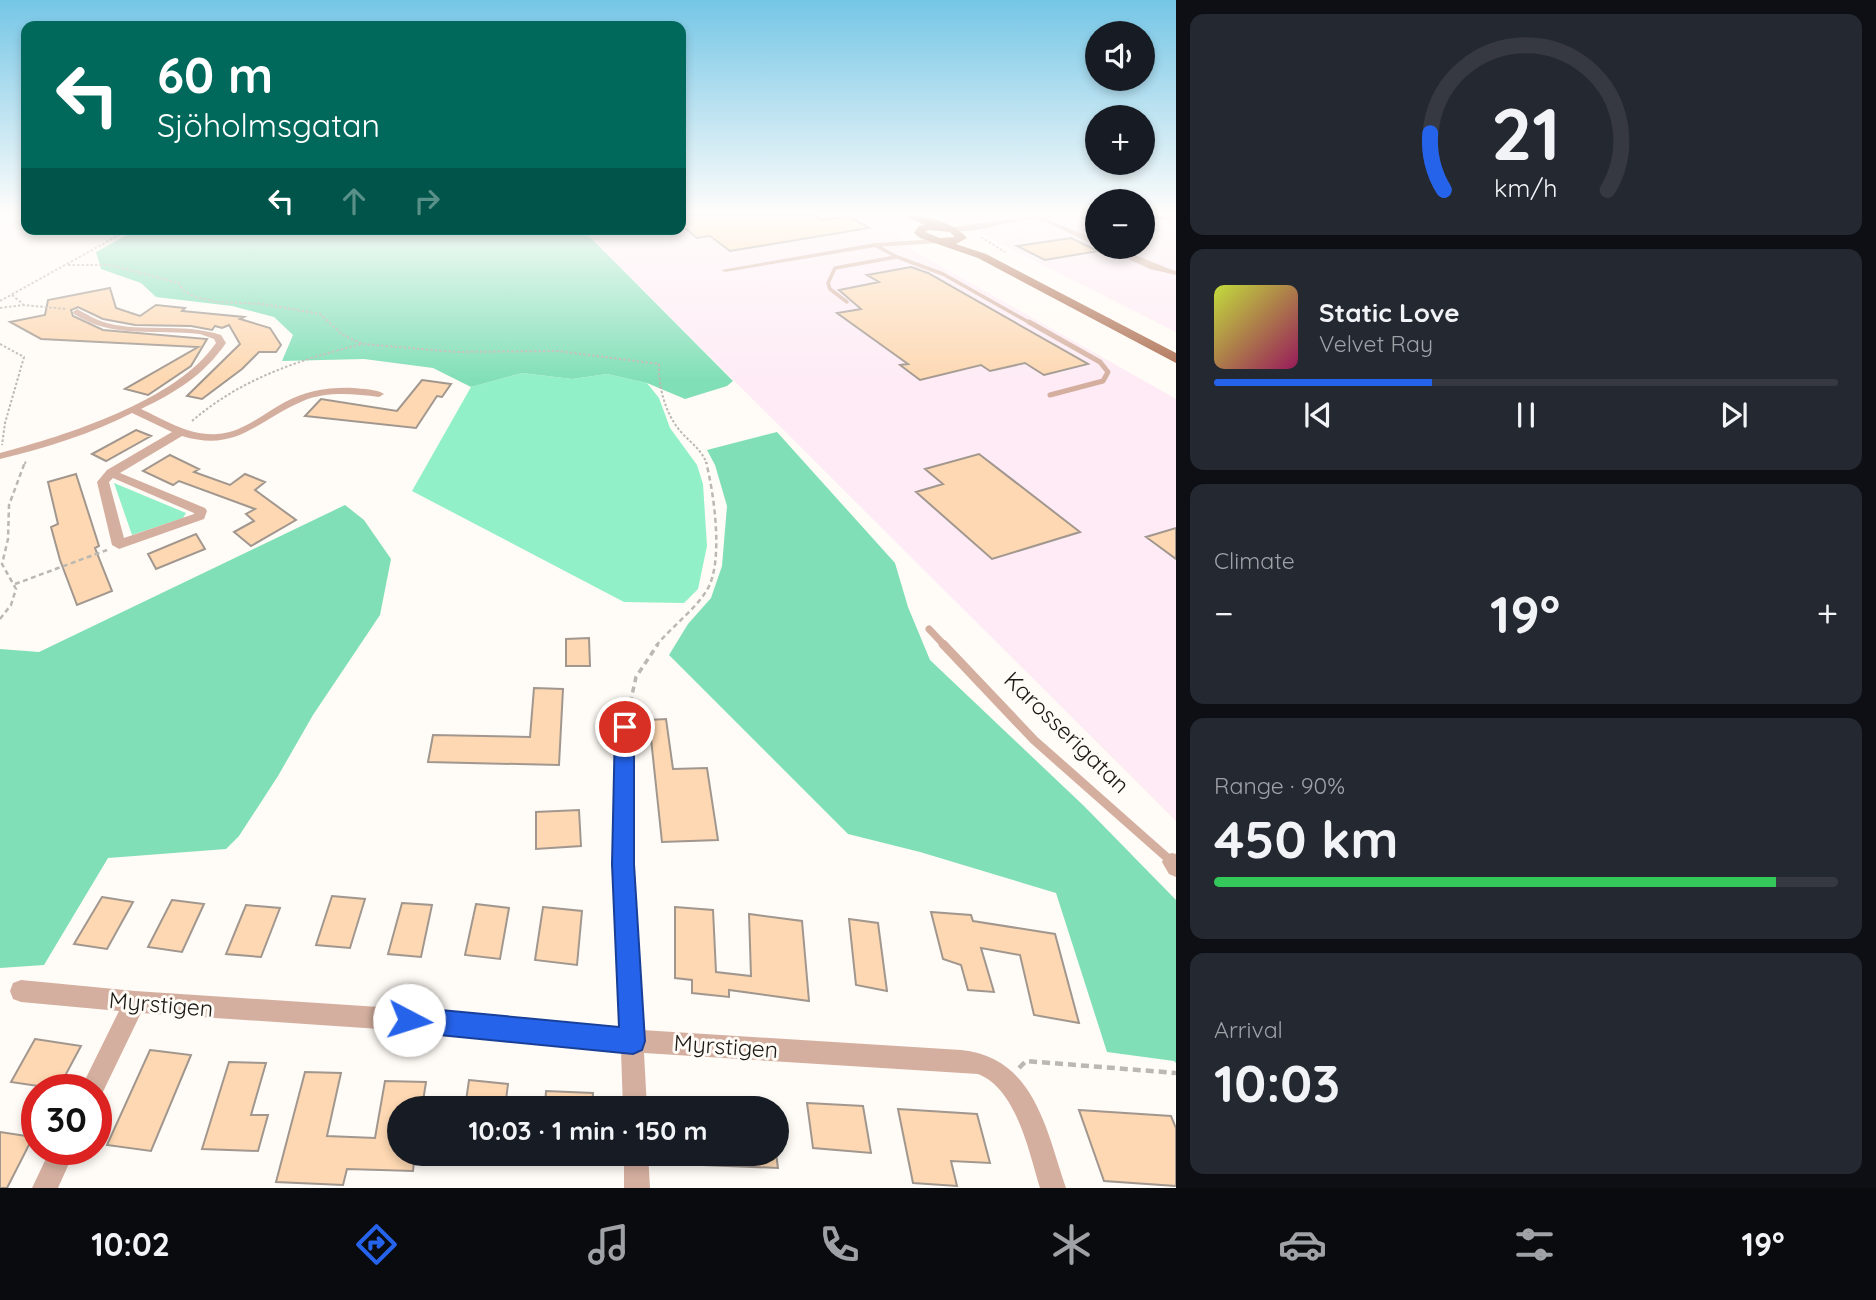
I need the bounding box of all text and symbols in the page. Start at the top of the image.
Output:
map controls [1085,21,1155,259]
button: sound [1085,21,1155,91]
text: 60 m [157,44,273,105]
icon: left [42,49,133,140]
text: 21 [1491,88,1561,179]
text: Sjöholmsgatan [157,105,380,145]
button: + [1085,105,1155,175]
text: km/h [1494,172,1558,203]
icon: left [262,182,300,220]
icon: ahead [335,182,373,220]
icon: right [408,182,446,220]
button: − [1085,189,1155,259]
text: Static Love [1319,296,1460,329]
text: Velvet Ray [1319,329,1433,358]
icon: previous [1299,396,1337,434]
icon: pause [1507,396,1545,434]
icon: next [1715,396,1753,434]
text: Climate [1214,546,1295,575]
text: 19° [1490,581,1560,646]
text: − [1214,589,1234,637]
text: + [1817,589,1838,637]
street label: Karosserigatan [998,665,1136,799]
pin [595,697,655,757]
icon: arrive [606,708,644,746]
text: Range · 90% [1214,771,1345,800]
text: 450 km [1214,806,1399,871]
position arrow [372,983,446,1057]
street label: Myrstigen [108,985,214,1023]
text: Arrival [1214,1015,1283,1044]
street label: Myrstigen [673,1028,779,1064]
text: 10:03 [1214,1050,1340,1115]
speed limit sign: 30 [21,1074,112,1165]
text: 10:03 · 1 min · 150 m [468,1114,708,1147]
icon: directions [352,1220,401,1269]
icon: music [584,1220,633,1269]
icon: phone [815,1220,864,1269]
icon: climate [1047,1220,1096,1269]
icon: car [1278,1220,1327,1269]
icon: filters [1510,1220,1559,1269]
text: 10:02 [91,1224,170,1264]
text: 19° [1741,1224,1785,1264]

